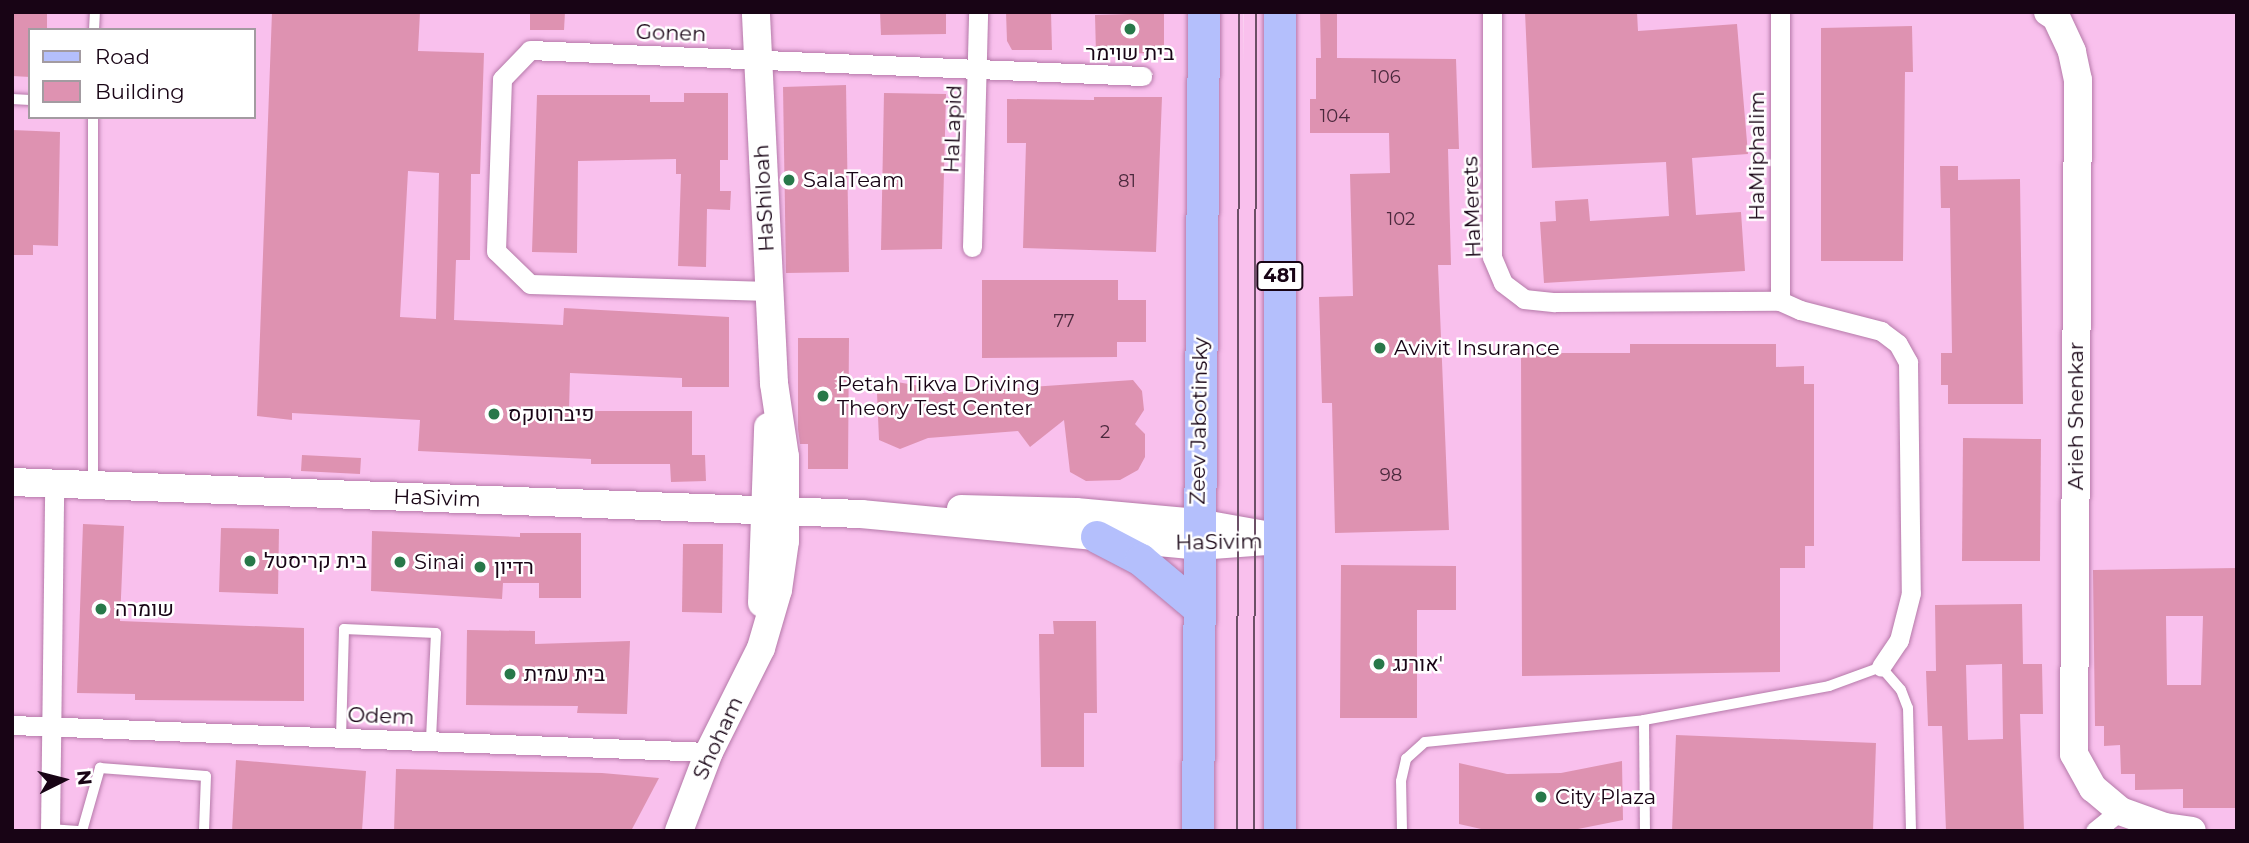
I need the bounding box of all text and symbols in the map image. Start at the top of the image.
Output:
street label: Gonen [635,19,707,47]
marker: בית שוימר [1122,21,1138,37]
legend [28,28,256,119]
place label: בית שוימר [1086,40,1174,66]
text: Road [95,44,150,69]
house number: 106 [1371,66,1401,88]
text: Building [95,79,185,104]
street label: HaLapid [939,84,967,174]
street label: HaMiphalim [1744,91,1770,221]
house number: 104 [1320,105,1350,127]
street label: HaShiloah [749,144,779,252]
street label: HaMerets [1458,156,1486,258]
place label: SalaTeam [803,167,904,193]
house number: 81 [1118,170,1136,192]
marker: SalaTeam [781,172,797,188]
house number: 102 [1387,208,1415,230]
road number: 481 [1256,260,1304,292]
house number: 77 [1053,310,1075,332]
place label: Avivit Insurance [1394,335,1560,361]
street label: Zeev Jabotinsky [1185,337,1213,505]
marker: Avivit Insurance [1372,340,1388,356]
street label: Arieh Shenkar [2063,342,2089,490]
place label: Petah Tikva Driving Theory Test Center [837,371,1040,421]
marker: Petah Tikva Driving Theory Test Center [815,388,831,404]
place label: פיברוטקס [508,401,594,427]
marker: פיברוטקס [486,406,502,422]
house number: 2 [1100,421,1110,443]
house number: 98 [1380,464,1402,486]
street label: HaSivim [393,484,481,512]
street label: HaSivim [1175,529,1263,555]
place label: בית קריסטל [264,548,367,574]
place label: Sinai [414,549,465,575]
marker: בית קריסטל [242,553,258,569]
marker: Sinai [392,554,408,570]
place label: רדיון [494,554,534,580]
marker: רדיון [472,559,488,575]
place label: שומרה [115,596,174,622]
marker: שומרה [93,601,109,617]
place label: אורנג' [1393,651,1443,677]
marker: אורנג' [1371,656,1387,672]
place label: בית עמית [524,661,605,687]
marker: בית עמית [502,666,518,682]
street label: Shoham [688,692,748,784]
street label: Odem [347,702,415,730]
north arrow [28,745,98,815]
text: N [72,769,97,787]
place label: City Plaza [1555,784,1656,810]
marker: City Plaza [1533,789,1549,805]

